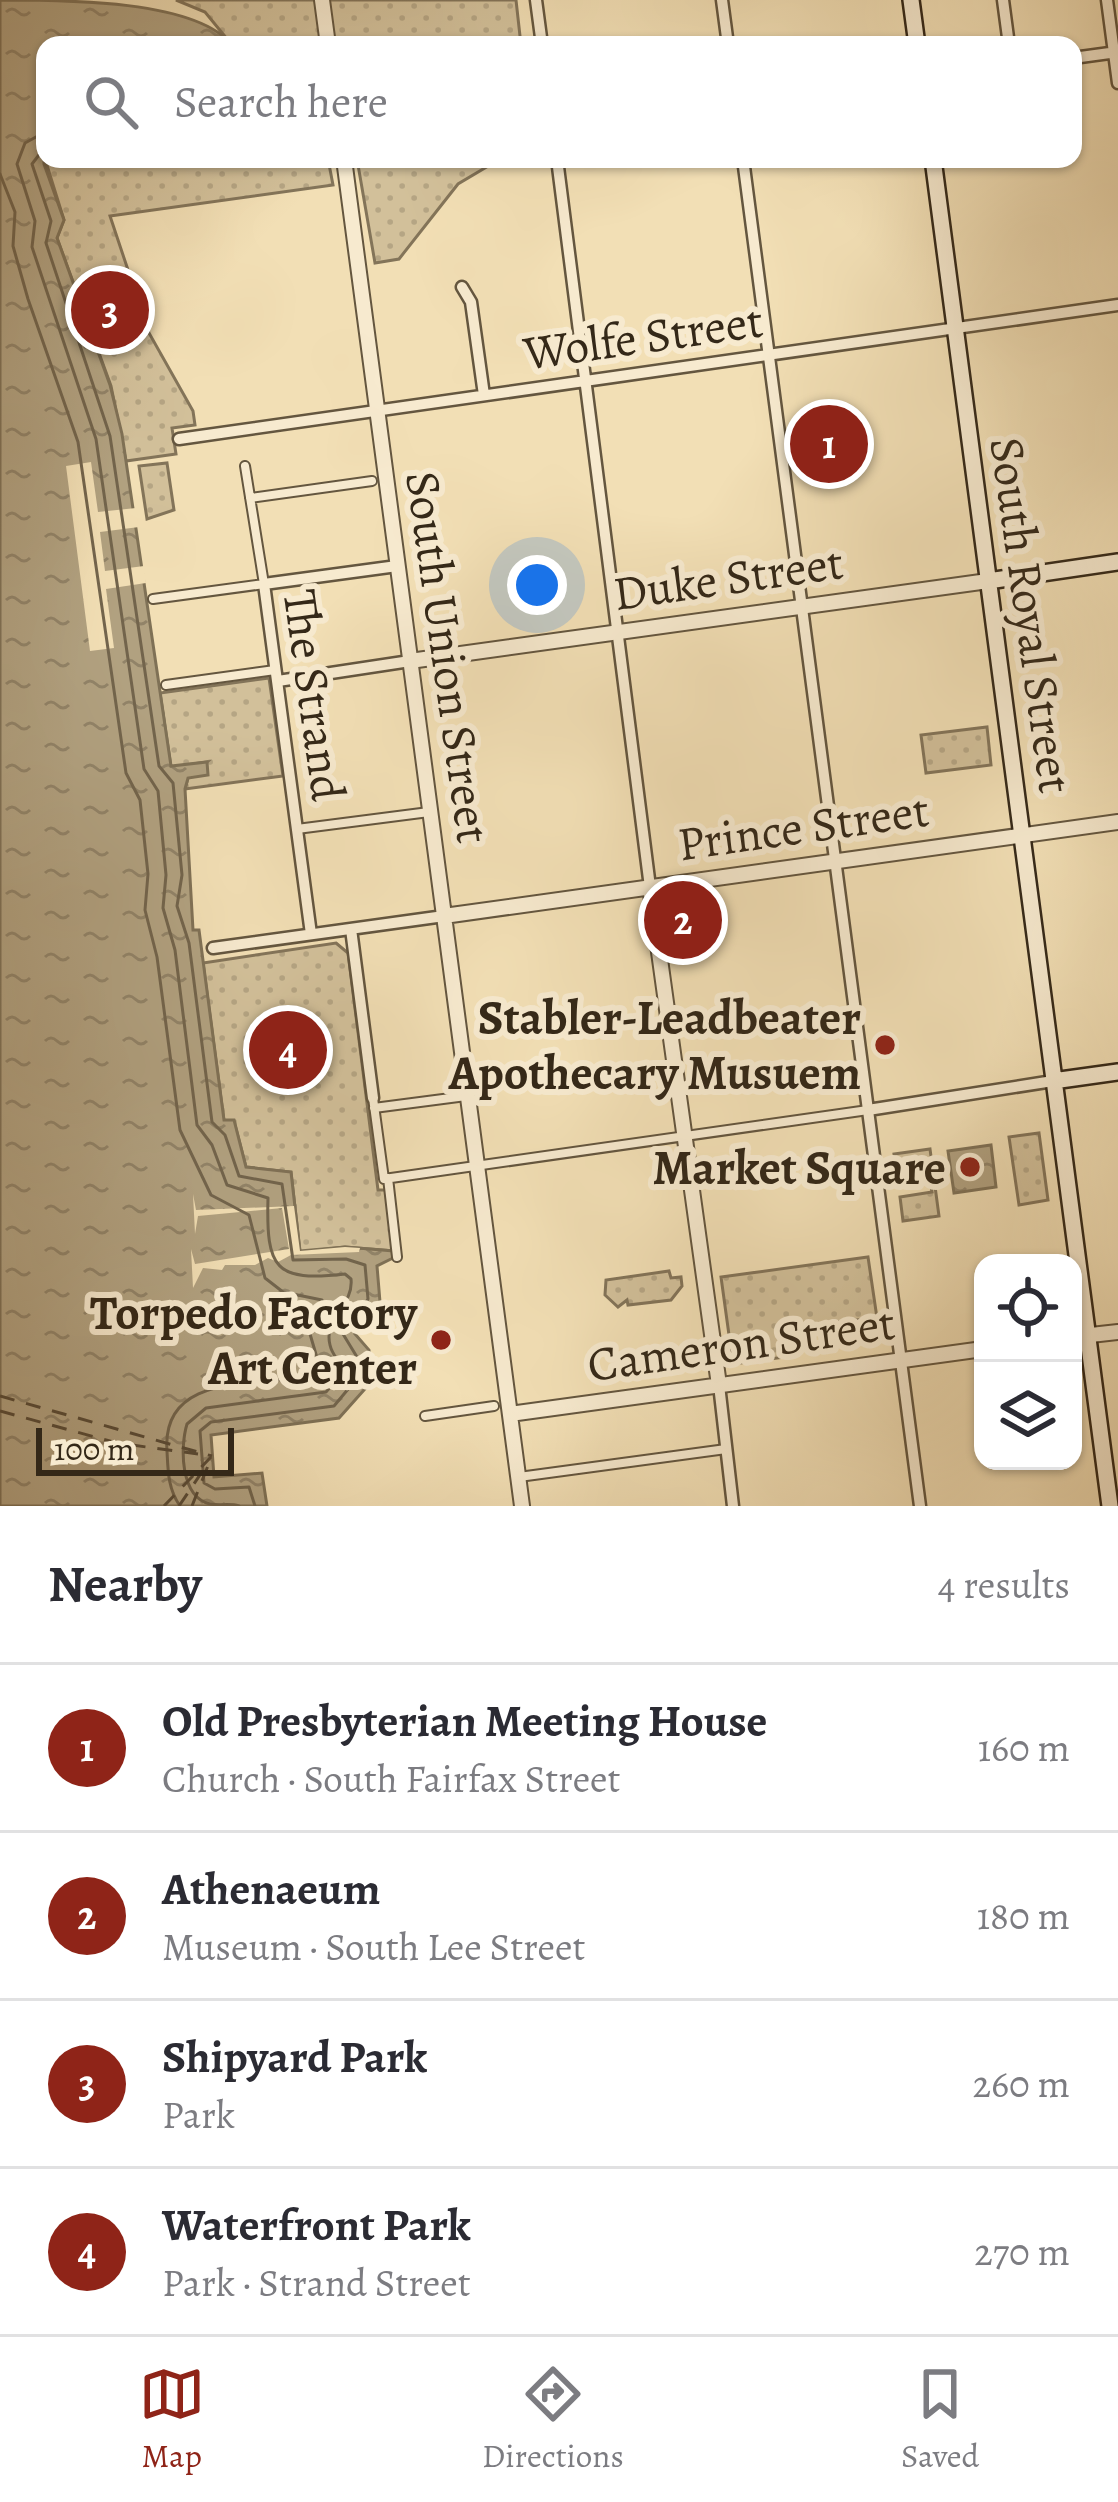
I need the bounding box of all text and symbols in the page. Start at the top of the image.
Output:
search box [36,36,1082,168]
icon: search [78,69,144,135]
text: Search here [174,71,388,133]
pin: 3 [71,265,149,355]
street label: Wolfe Street [518,288,767,387]
pin: 1 [790,399,868,489]
street label: South Royal Street [973,433,1089,797]
street label: South Union Street [389,467,507,847]
street label: Duke Street [609,529,847,627]
your location [507,555,567,615]
street label: The Strand [267,585,361,805]
street label: Prince Street [673,777,933,877]
pin: 2 [644,875,722,965]
place label: Stabler-Leadbeater Apothecary Musuem [448,985,861,1106]
pin: 4 [249,1005,327,1095]
marker: Stabler-Leadbeater Apothecary Musuem [872,1032,898,1058]
place label: Market Square [652,1135,946,1201]
marker: Market Square [957,1154,983,1180]
map controls [974,1254,1082,1470]
button: locate [974,1254,1082,1362]
place label: Torpedo Factory Art Center [90,1280,418,1401]
street label: Cameron Street [583,1290,899,1398]
marker: Torpedo Factory Art Center [428,1327,454,1353]
button: layers [974,1362,1082,1470]
scale bar [36,1422,234,1475]
text: 100 m [54,1426,134,1471]
text: Nearby [48,1549,202,1619]
text: 4 results [938,1558,1070,1611]
text: Old Presbyterian Meeting House [162,1690,767,1752]
text: 1 [80,1721,94,1774]
text: 160 m [978,1721,1070,1774]
text: Church · South Fairfax Street [162,1752,620,1805]
text: Athenaeum [162,1858,380,1920]
text: 2 [78,1889,96,1942]
text: 180 m [977,1889,1070,1942]
text: Museum · South Lee Street [162,1920,585,1973]
text: Shipyard Park [162,2026,427,2088]
text: 3 [79,2057,95,2110]
text: 260 m [972,2057,1070,2110]
text: Park [162,2088,235,2141]
text: Waterfront Park [162,2194,471,2256]
text: 4 [78,2225,96,2278]
text: 270 m [974,2225,1070,2278]
text: Park · Strand Street [162,2256,471,2309]
tab: Map [139,2361,205,2478]
tab: Directions [482,2361,624,2478]
tab: Saved [901,2361,979,2478]

